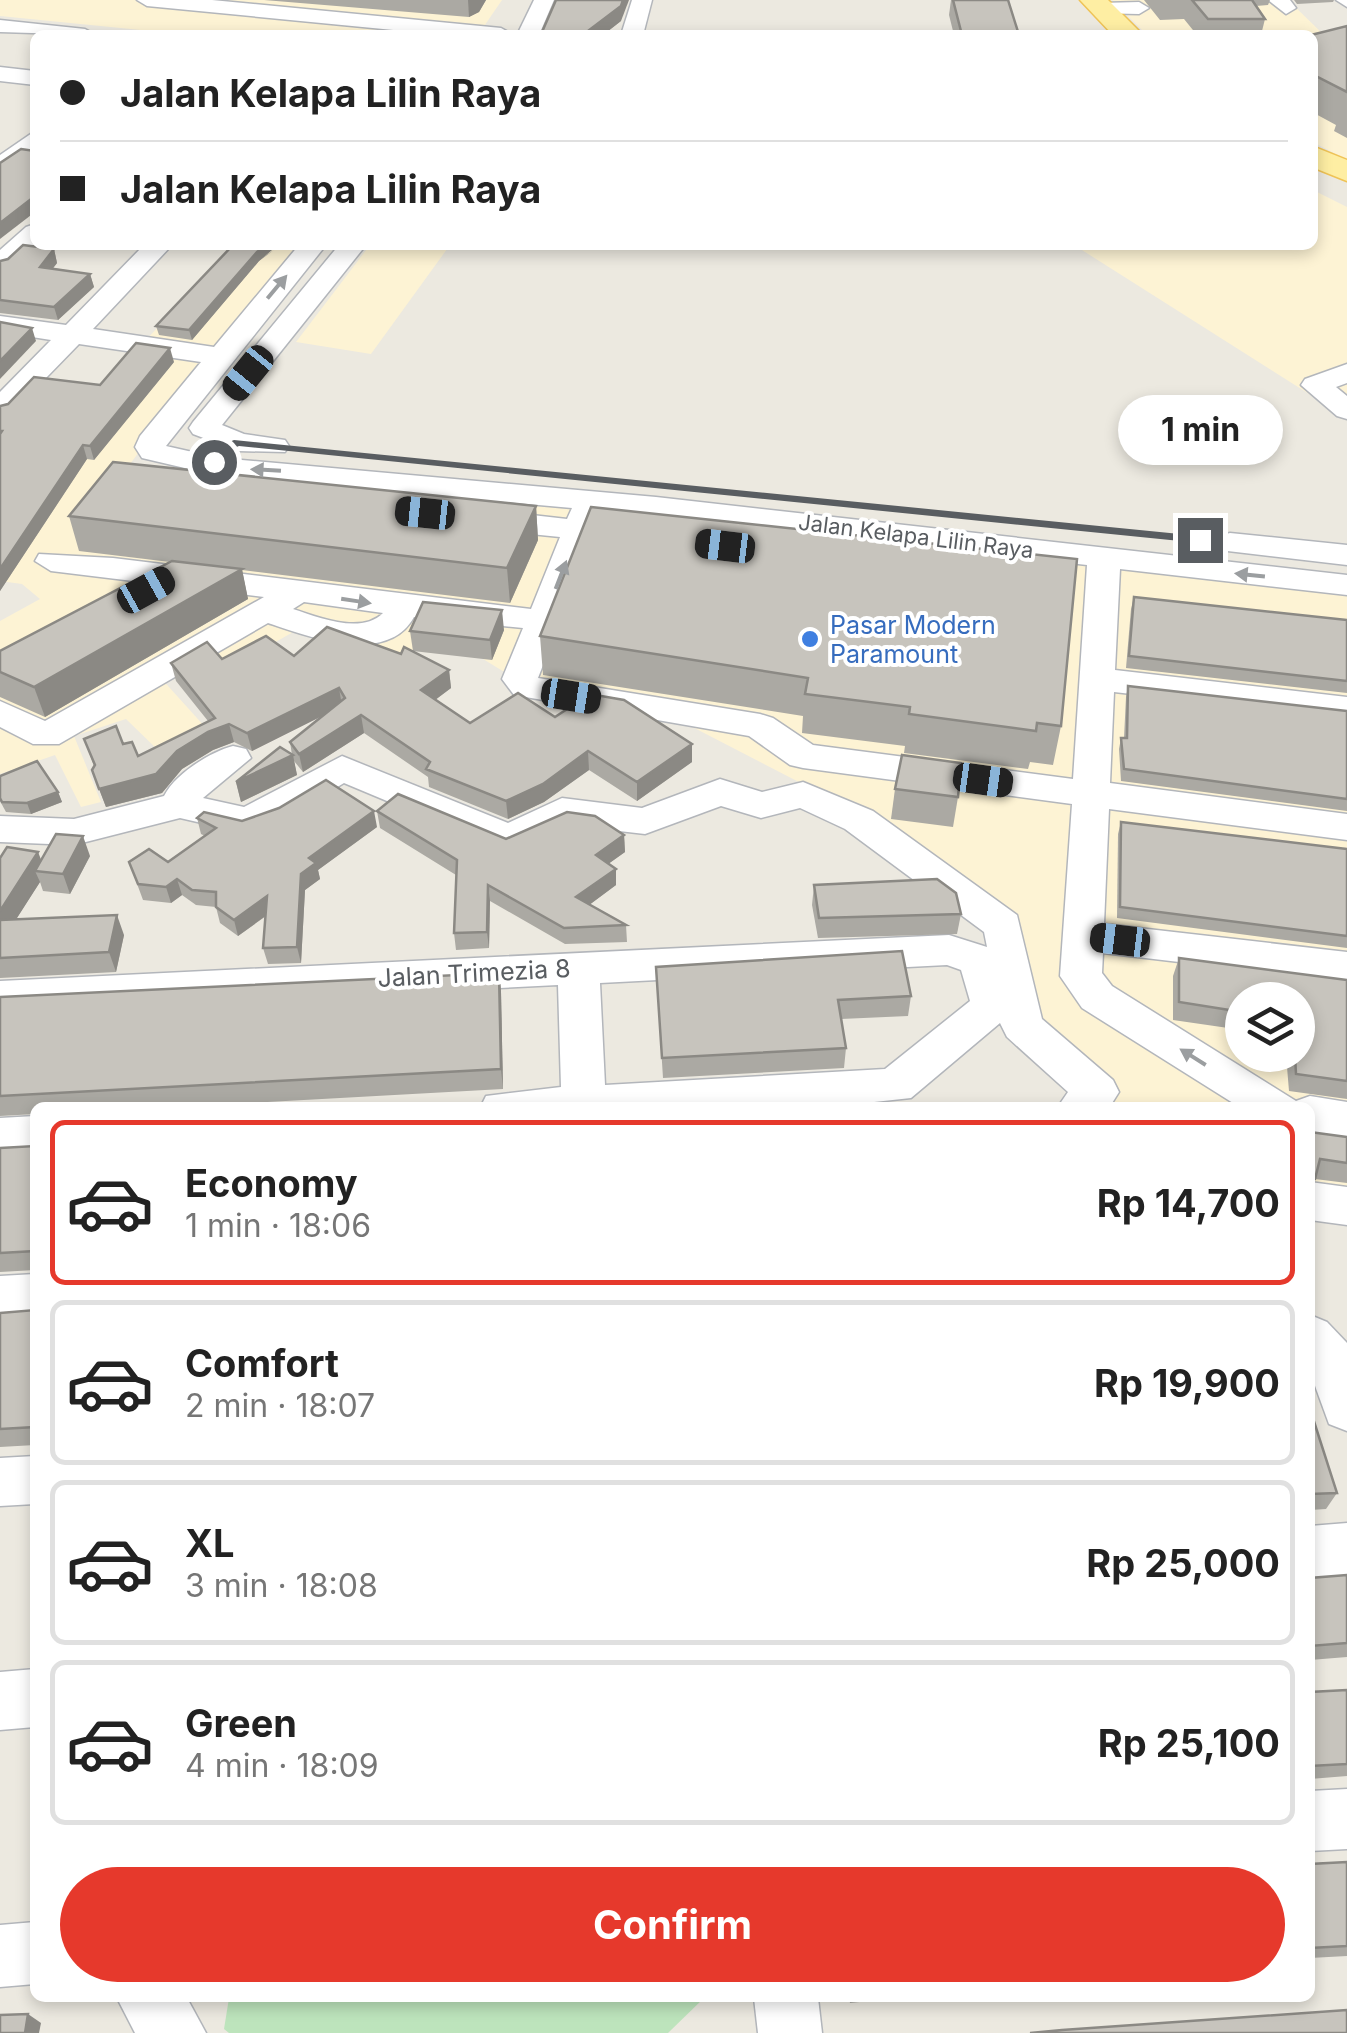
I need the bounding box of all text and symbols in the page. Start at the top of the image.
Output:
text: Jalan Kelapa Lilin Raya [120,70,541,116]
text: Jalan Kelapa Lilin Raya [120,166,541,212]
one-way arrow [265,275,287,300]
car [217,340,279,406]
callout: 1 min [1118,395,1282,465]
text: 1 min [1161,410,1240,449]
route start [192,440,237,485]
one-way arrow [249,462,281,478]
car [394,495,456,531]
street label: Jalan Kelapa Lilin Raya [797,509,1035,563]
route end [1178,518,1223,563]
car [693,527,757,565]
one-way arrow [554,559,570,589]
car [112,562,180,618]
one-way arrow [1234,567,1265,583]
one-way arrow [341,594,372,610]
place label: Pasar Modern Paramount [830,610,996,669]
marker: Pasar Modern Paramount [799,628,821,650]
car [539,676,603,716]
car [951,761,1015,799]
car [1088,921,1152,959]
street label: Jalan Trimezia 8 [377,953,571,993]
map controls [1225,982,1315,1072]
button: layers [1225,982,1315,1072]
one-way arrow [1180,1048,1207,1067]
icon: car [65,1158,155,1248]
text: Economy [185,1160,358,1206]
text: Rp 14,700 [1097,1180,1280,1226]
text: 1 min · 18:06 [185,1206,371,1245]
icon: car [65,1338,155,1428]
text: Comfort [185,1340,339,1386]
text: Rp 19,900 [1094,1360,1280,1406]
text: 2 min · 18:07 [185,1386,375,1425]
icon: car [65,1518,155,1608]
text: XL [185,1520,235,1566]
text: Rp 25,000 [1086,1540,1280,1586]
text: 3 min · 18:08 [185,1566,378,1605]
icon: car [65,1698,155,1788]
text: Green [185,1700,297,1746]
text: Rp 25,100 [1098,1720,1280,1766]
text: 4 min · 18:09 [185,1746,379,1785]
button: Confirm [60,1867,1285,1982]

